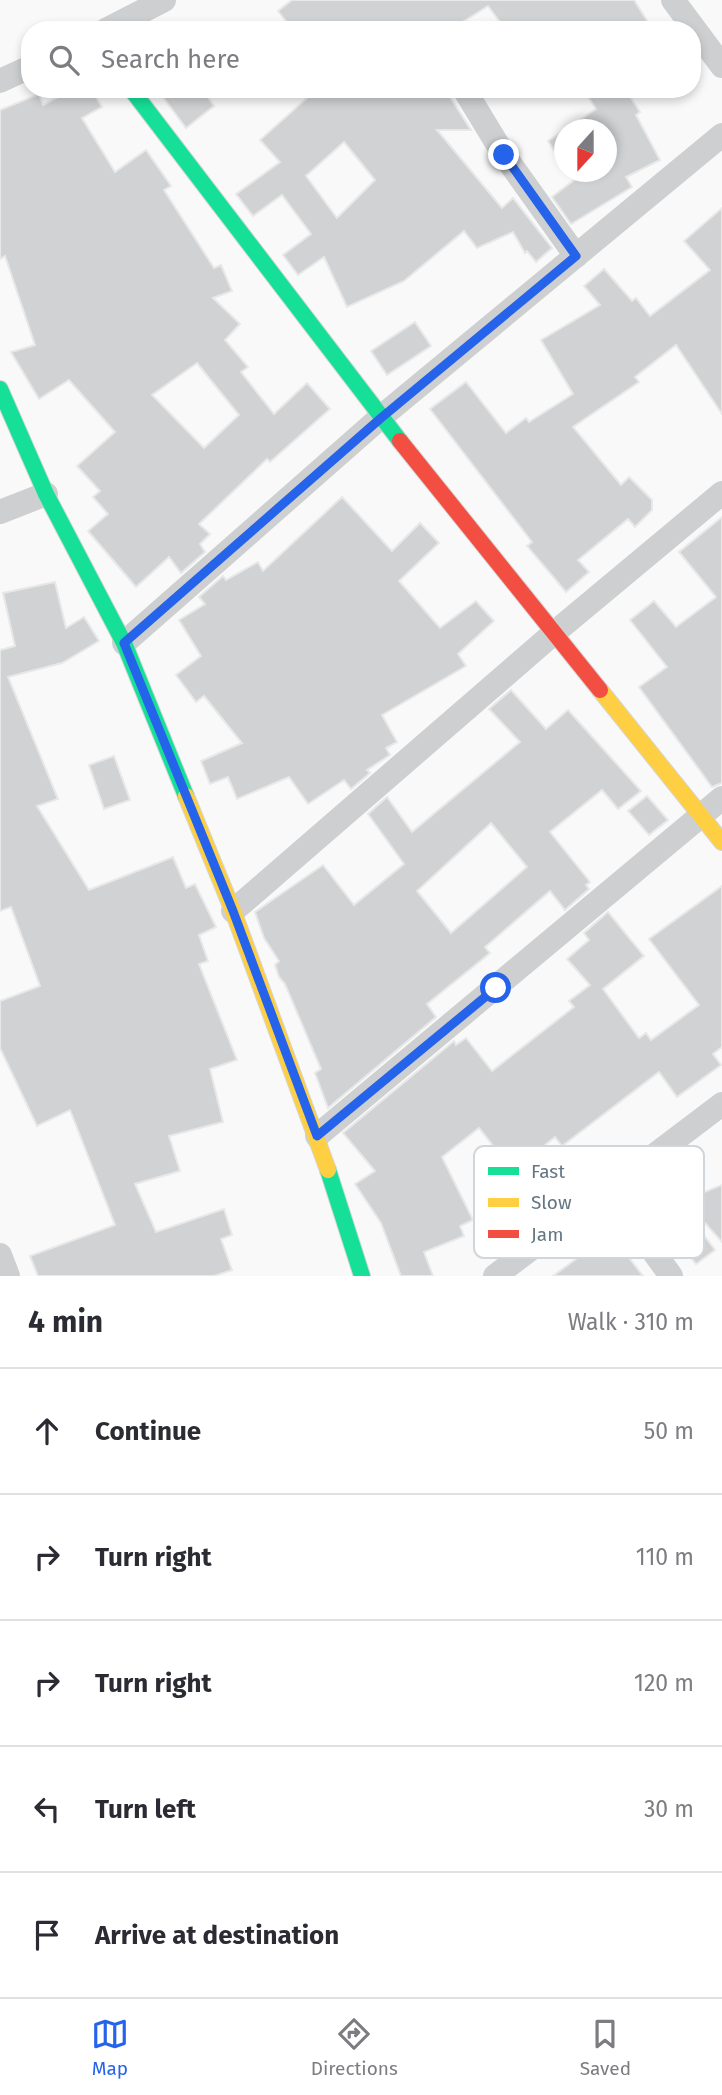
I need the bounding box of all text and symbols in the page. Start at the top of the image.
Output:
search box [21,21,701,98]
icon: search [45,41,83,79]
text: Search here [101,44,240,75]
north arrow [554,119,617,182]
route end [488,139,519,170]
route start [480,972,511,1003]
legend [474,1146,704,1258]
text: Fast [531,1160,565,1183]
text: Slow [531,1191,572,1214]
text: Jam [531,1223,563,1246]
text: 4 min [28,1304,103,1340]
text: Walk · 310 m [568,1308,694,1336]
icon: ahead [28,1412,66,1450]
text: Continue [95,1416,201,1447]
text: 50 m [644,1417,694,1445]
icon: right [28,1538,66,1576]
text: Turn right [95,1542,212,1573]
text: 110 m [636,1543,694,1571]
icon: right [28,1664,66,1702]
text: Turn right [95,1668,212,1699]
text: 120 m [634,1669,694,1697]
icon: left [28,1790,66,1828]
text: Turn left [95,1794,196,1825]
text: 30 m [644,1795,694,1823]
icon: arrive [28,1916,66,1954]
text: Arrive at destination [95,1920,339,1951]
tab: Map [91,2015,129,2080]
tab: Directions [311,2015,398,2080]
tab: Saved [580,2015,631,2080]

